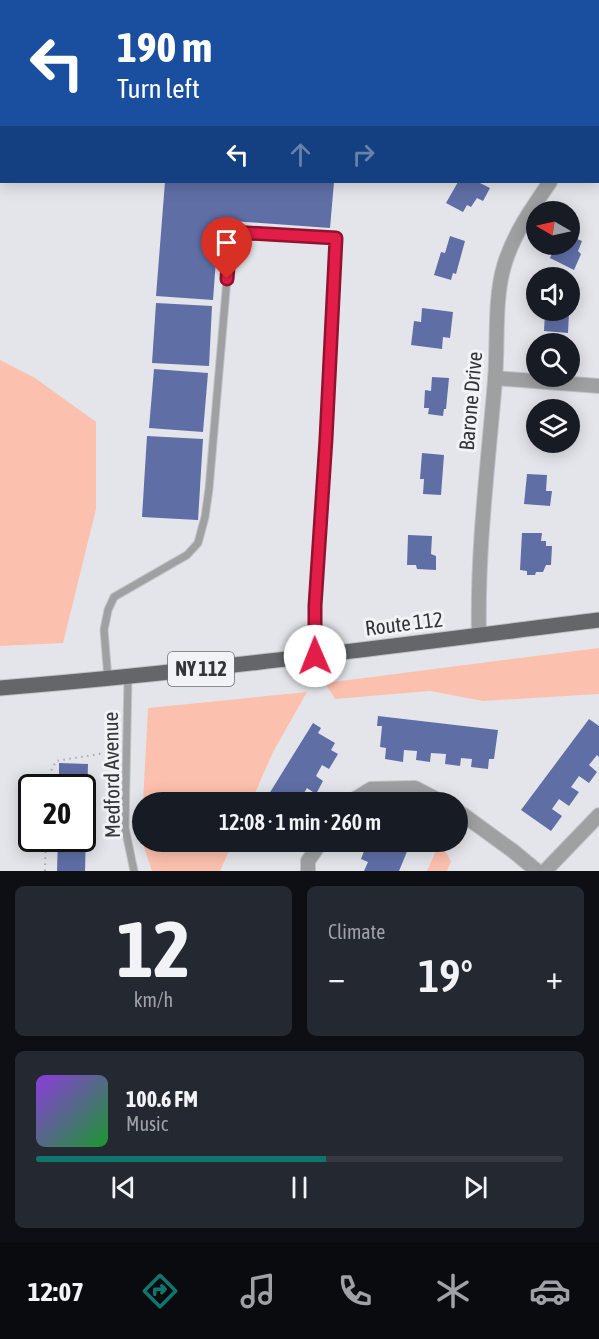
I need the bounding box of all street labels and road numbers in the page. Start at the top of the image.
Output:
street label: Barone Drive [454,350,486,451]
street label: Route 112 [364,606,444,640]
road number: NY 112 [168,652,234,686]
street label: Medford Avenue [98,712,124,838]

